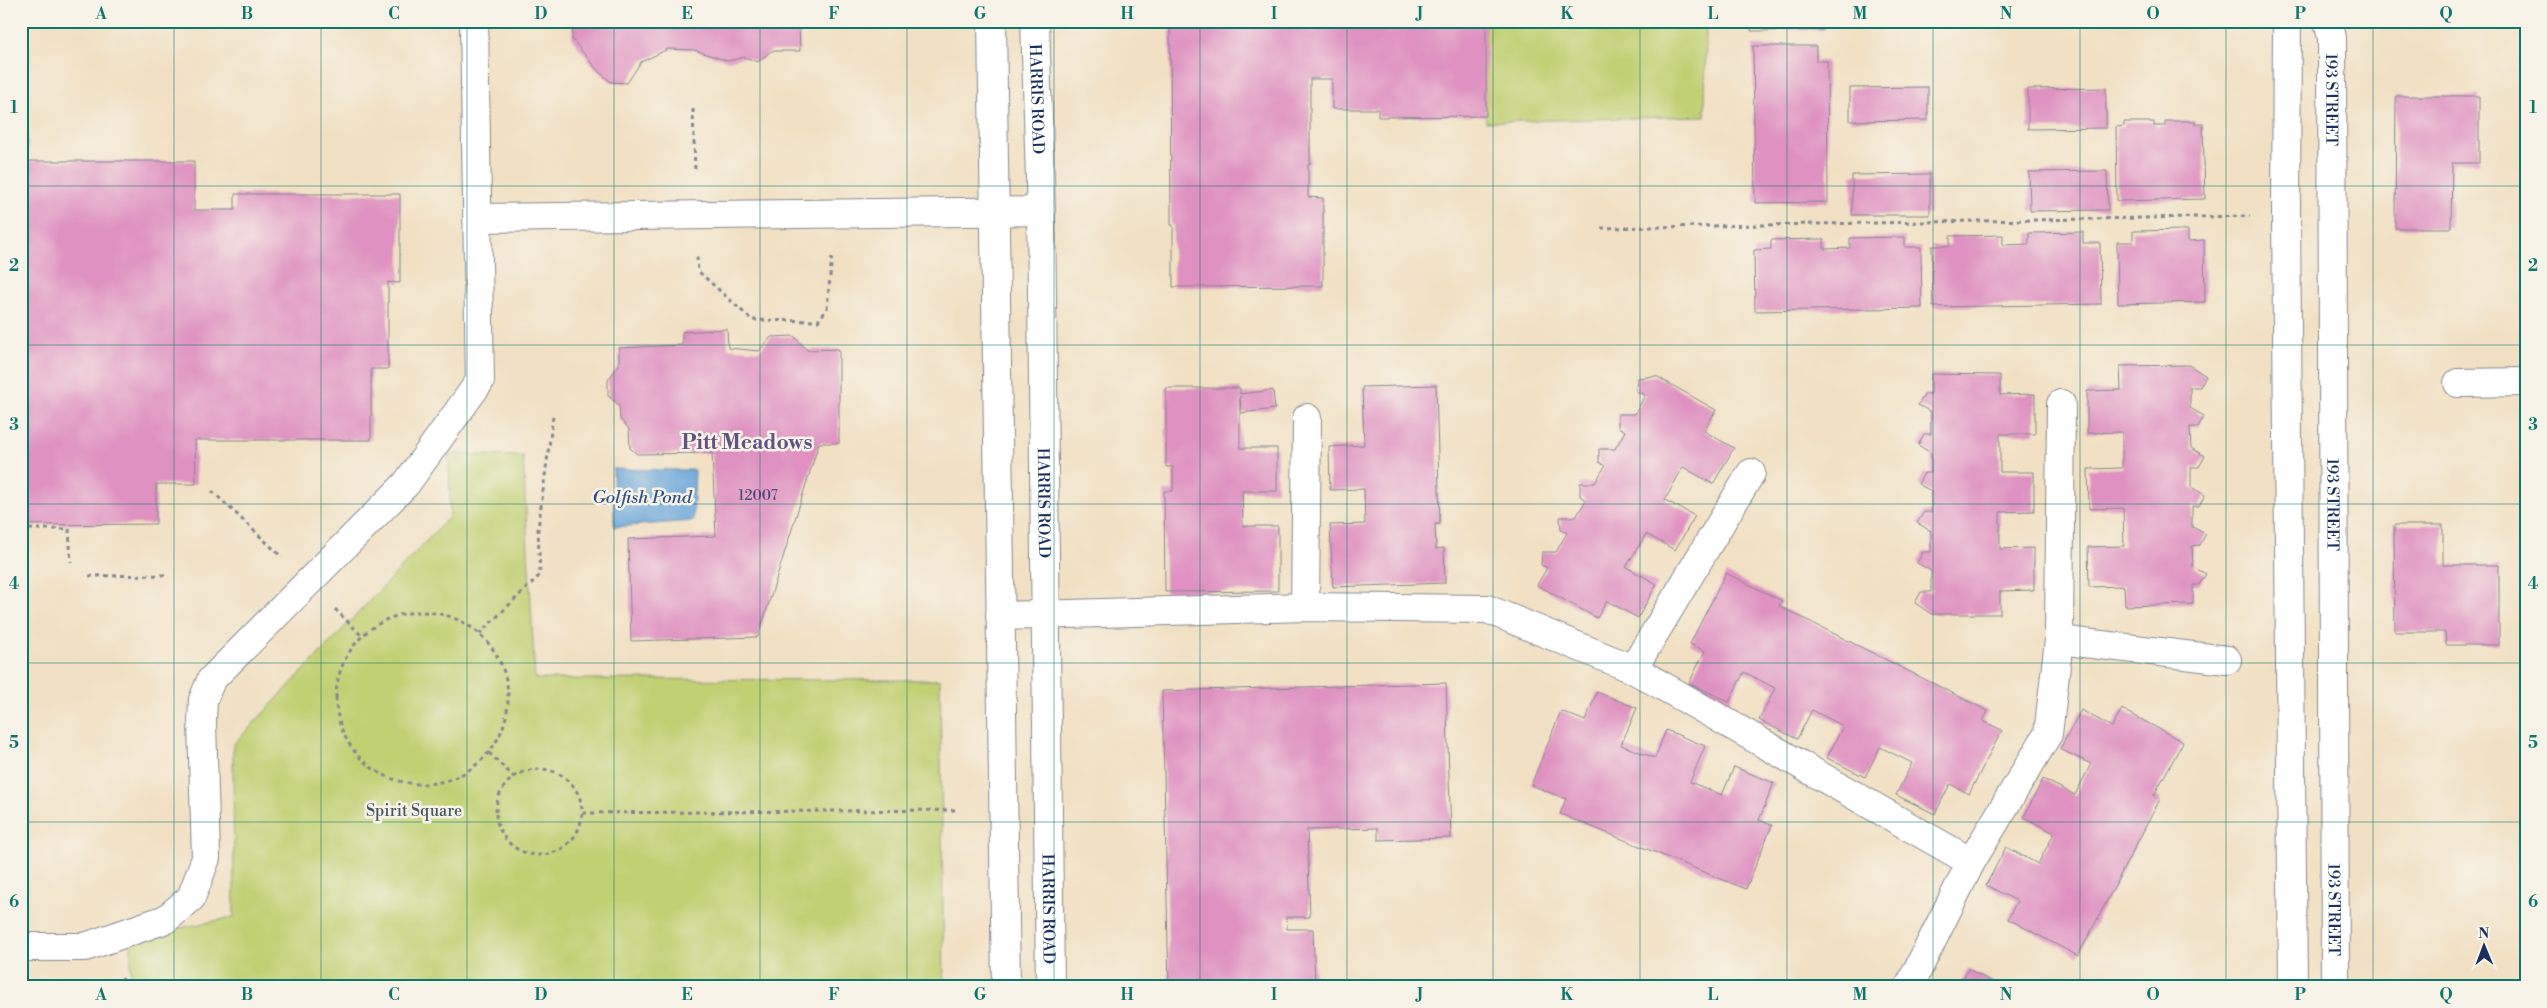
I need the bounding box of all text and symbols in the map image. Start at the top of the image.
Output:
text: A [94,4,107,24]
text: B [241,4,253,24]
text: C [388,4,400,24]
text: D [535,4,548,24]
text: E [681,4,693,24]
text: F [828,4,840,24]
text: G [974,4,987,24]
text: H [1120,4,1134,24]
text: I [1271,4,1277,24]
text: J [1415,4,1423,24]
text: K [1561,4,1575,24]
text: L [1708,4,1719,24]
text: M [1853,4,1868,24]
text: N [2000,4,2013,24]
text: O [2146,4,2160,24]
text: P [2294,4,2306,24]
text: Q [2439,4,2453,24]
street label: HARRIS ROAD [1025,43,1048,155]
street label: 193 STREET [2321,53,2341,146]
text: 1 [10,98,18,118]
text: 1 [2529,98,2537,118]
text: 2 [9,256,19,276]
text: 2 [2528,256,2538,276]
text: 3 [9,415,19,435]
text: 3 [2528,415,2538,435]
district label: Pitt Meadows [682,430,812,456]
street label: HARRIS ROAD [1033,448,1054,558]
street label: 193 STREET [2322,458,2343,551]
water label: Golfish Pond [592,486,693,509]
house number: 12007 [738,487,778,505]
text: 4 [9,574,20,594]
text: 4 [2528,574,2539,594]
text: 5 [9,733,19,753]
text: 5 [2528,733,2538,753]
park label: Spirit Square [366,801,462,821]
street label: HARRIS ROAD [1037,853,1059,964]
street label: 193 STREET [2324,863,2344,956]
text: 6 [9,892,19,912]
text: 6 [2528,892,2538,912]
north arrow [2460,920,2510,970]
text: N [2478,925,2489,943]
text: A [94,985,107,1005]
text: B [241,985,253,1005]
text: C [388,985,400,1005]
text: D [535,985,548,1005]
text: E [681,985,693,1005]
text: F [828,985,840,1005]
text: G [974,985,987,1005]
text: H [1120,985,1134,1005]
text: I [1271,985,1277,1005]
text: J [1415,985,1423,1005]
text: K [1561,985,1575,1005]
text: L [1708,985,1719,1005]
text: M [1853,985,1868,1005]
text: N [2000,985,2013,1005]
text: O [2146,985,2160,1005]
text: P [2294,985,2306,1005]
text: Q [2439,985,2453,1005]

